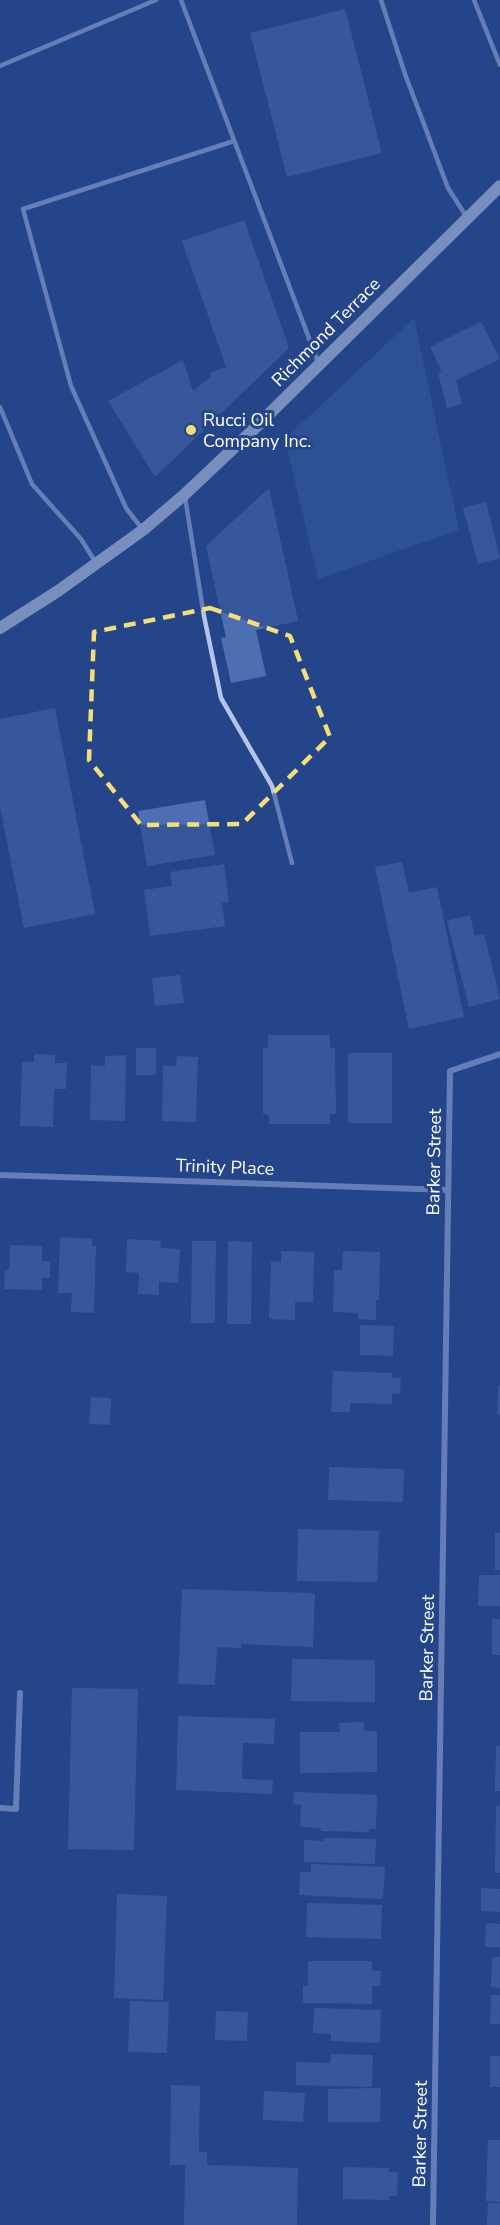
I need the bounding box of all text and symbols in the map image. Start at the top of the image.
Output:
street label: Richmond Terrace [266,272,386,392]
place label: Rucci Oil Company Inc. [203,408,311,453]
marker: Rucci Oil Company Inc. [184,423,198,437]
street label: Barker Street [421,1108,447,1216]
street label: Trinity Place [175,1153,275,1181]
street label: Barker Street [414,1594,440,1702]
street label: Barker Street [407,2080,433,2188]

